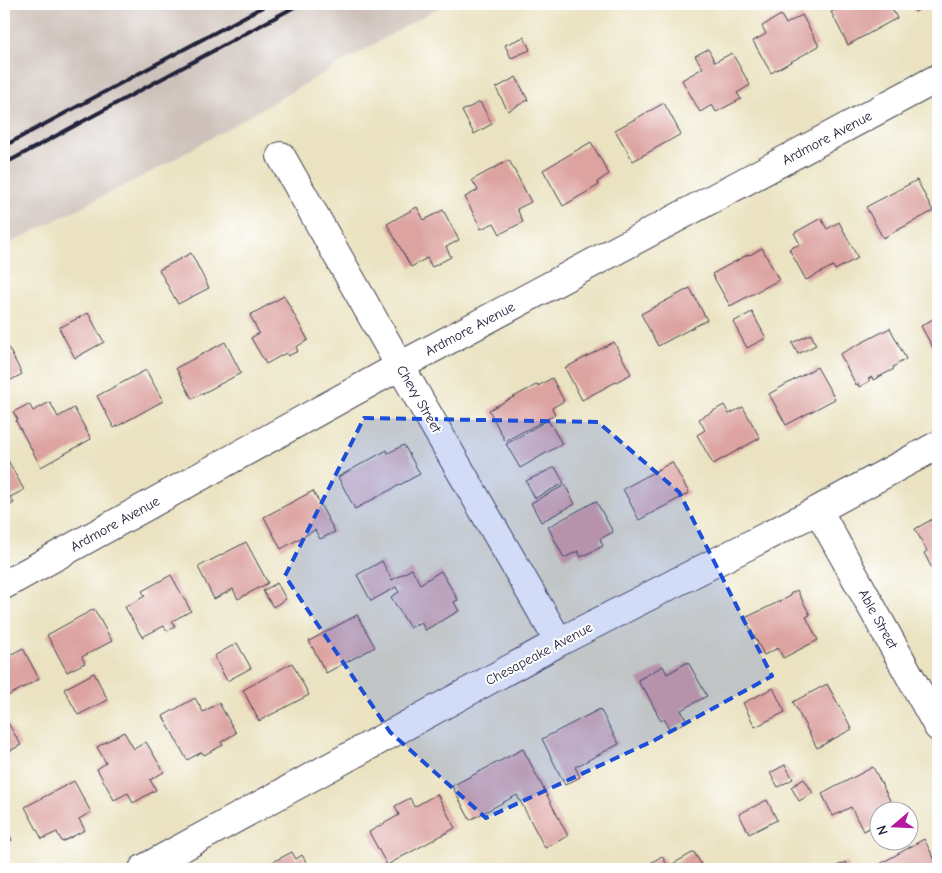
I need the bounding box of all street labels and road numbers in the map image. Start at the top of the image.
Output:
street label: Ardmore Avenue [779,107,875,169]
street label: Ardmore Avenue [422,298,518,360]
street label: Chevy Street [393,362,446,437]
street label: Ardmore Avenue [67,492,163,556]
street label: Able Street [855,586,902,653]
street label: Chesapeake Avenue [483,619,595,689]

